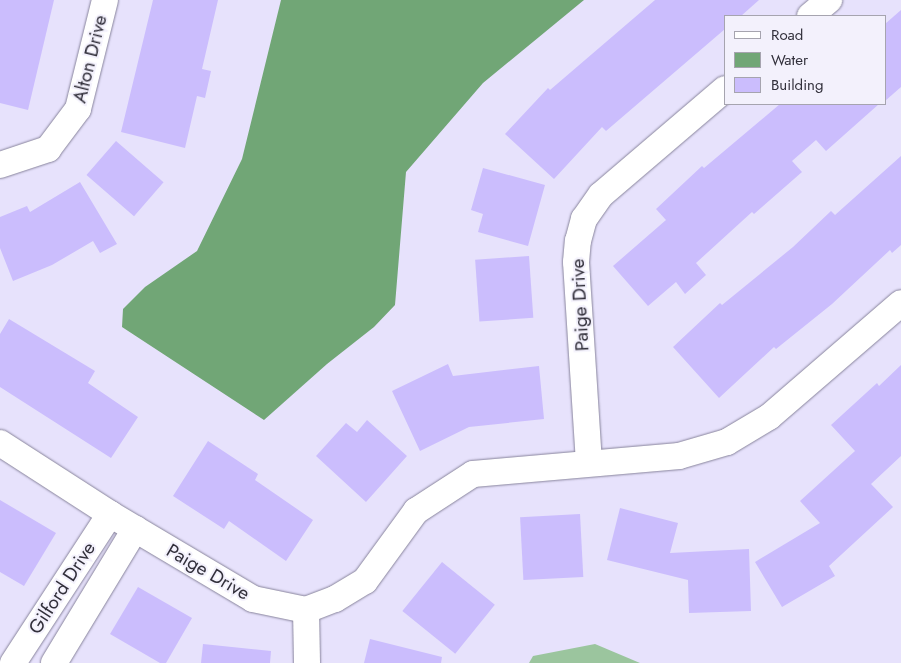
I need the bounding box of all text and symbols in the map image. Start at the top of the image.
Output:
street label: Alton Drive [68,13,112,105]
legend [724,15,886,105]
text: Road [771,24,803,46]
text: Water [771,49,808,71]
text: Building [771,74,823,96]
street label: Paige Drive [566,258,594,352]
street label: Gilford Drive [24,538,100,638]
street label: Paige Drive [162,539,254,605]

